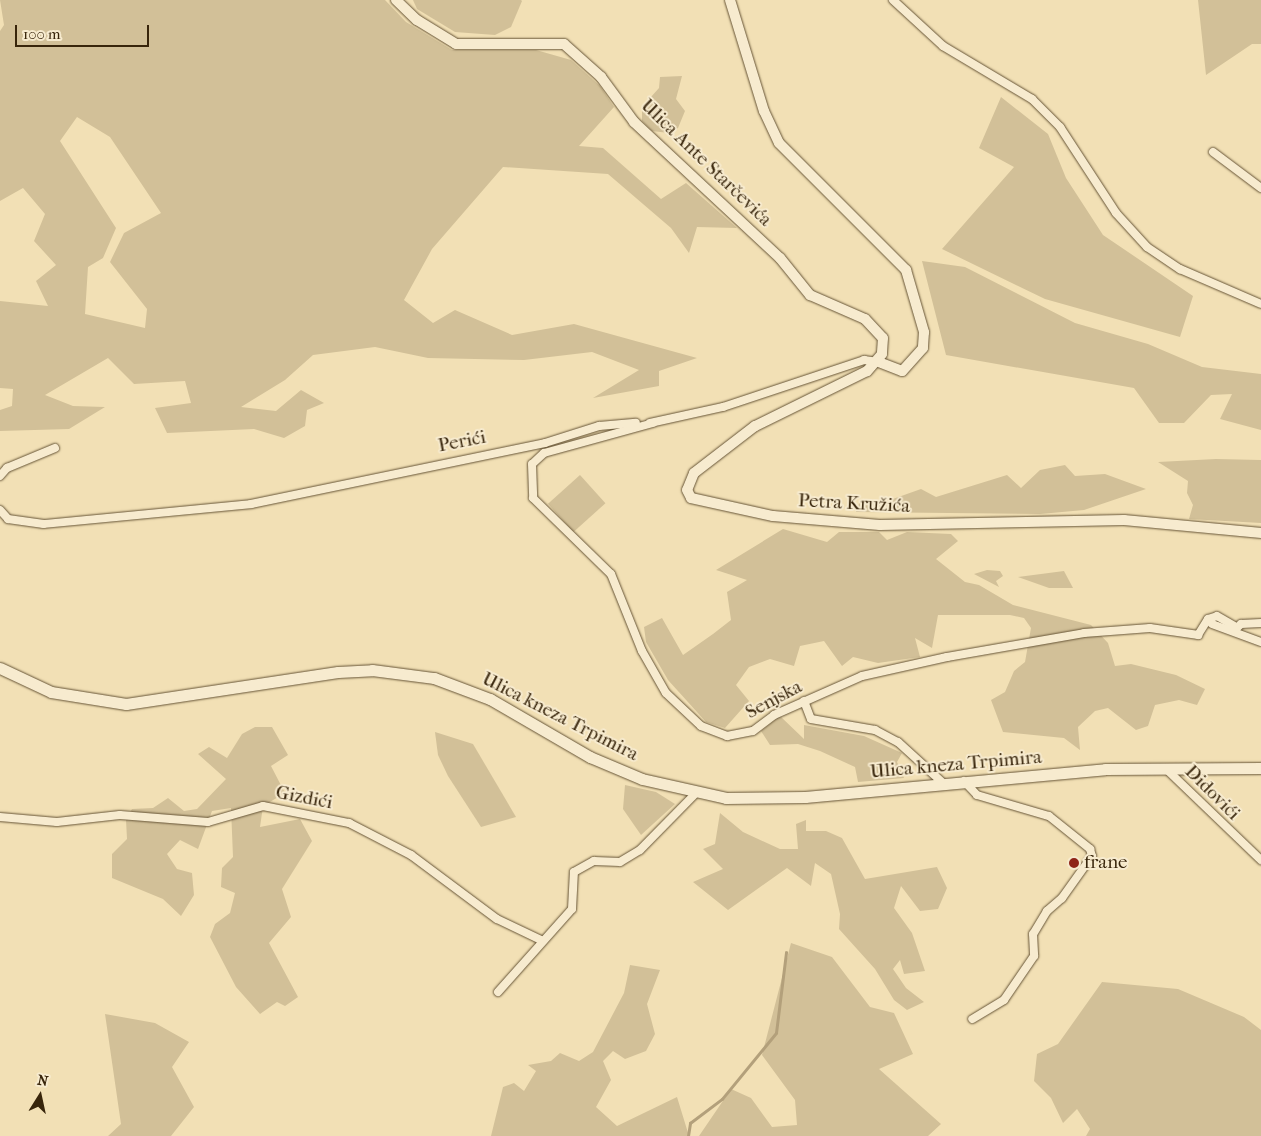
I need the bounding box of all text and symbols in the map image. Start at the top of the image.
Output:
scale bar [18,15,151,47]
text: 100 m [23,25,61,43]
street label: Ulica Ante Starčevića [636,95,776,231]
street label: Perići [436,426,488,458]
street label: Petra Kružića [798,490,910,518]
street label: Ulica kneza Trpimira [478,668,642,766]
street label: Senjska [742,676,806,724]
street label: Ulica kneza Trpimira [869,746,1043,784]
street label: Didovići [1180,761,1244,825]
street label: Gizdići [274,781,334,815]
place label: frane [1084,852,1127,874]
marker: frane [1068,857,1080,869]
north arrow [15,1071,65,1121]
text: N [36,1071,49,1090]

